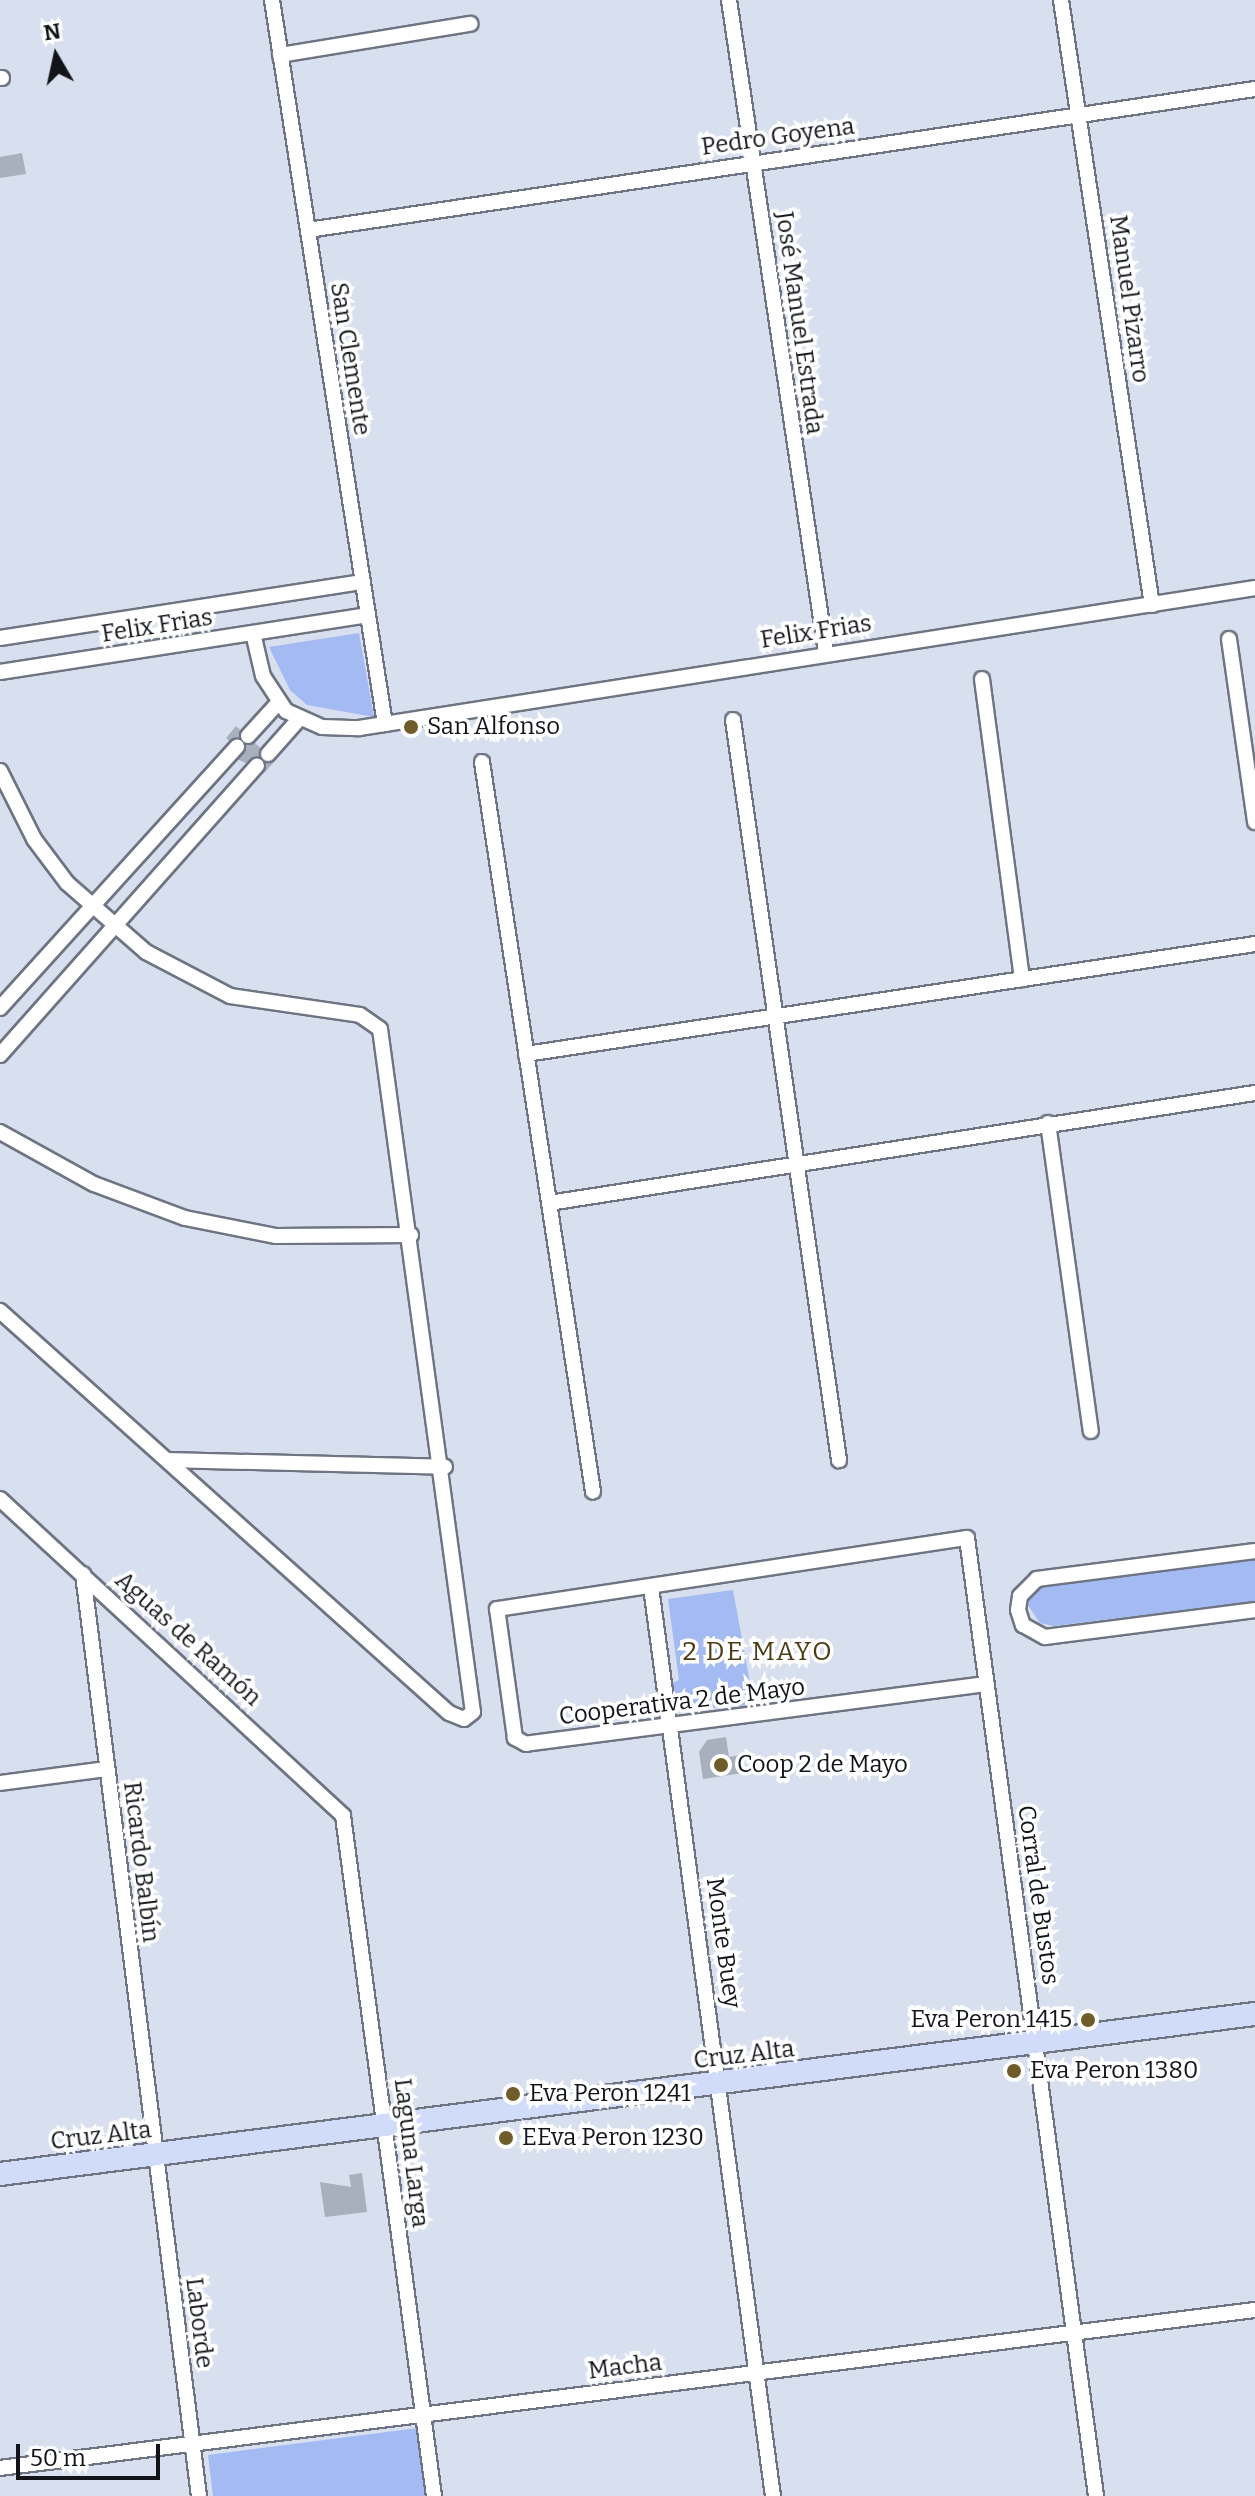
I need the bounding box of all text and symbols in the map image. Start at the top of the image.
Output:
north arrow [16,16,96,96]
text: N [42,17,63,46]
street label: Pedro Goyena [700,112,856,162]
street label: José Manuel Estrada [769,210,829,436]
street label: Manuel Pizarro [1103,213,1155,385]
street label: San Clemente [324,280,376,438]
street label: Felix Frias [99,603,215,649]
street label: Felix Frias [758,609,874,655]
place label: San Alfonso [427,713,560,741]
marker: San Alfonso [402,718,420,736]
street label: Aguas de Ramón [109,1566,267,1712]
district label: 2 DE MAYO [682,1636,834,1668]
street label: Cooperativa 2 de Mayo [557,1673,807,1731]
place label: Coop 2 de Mayo [737,1751,908,1779]
marker: Coop 2 de Mayo [712,1756,730,1774]
street label: Ricardo Balbín [117,1780,165,1944]
street label: Corral de Bustos [1011,1803,1065,1987]
street label: Monte Buey [700,1876,746,2010]
place label: Eva Peron 1415 [911,2006,1072,2034]
marker: Eva Peron 1415 [1079,2011,1097,2029]
street label: Cruz Alta [692,2035,796,2075]
place label: Eva Peron 1380 [1030,2057,1198,2085]
marker: Eva Peron 1380 [1005,2062,1023,2080]
street label: Laguna Larga [388,2077,434,2229]
place label: Eva Peron 1241 [529,2080,691,2108]
marker: Eva Peron 1241 [504,2085,522,2103]
street label: Cruz Alta [49,2116,153,2156]
place label: EEva Peron 1230 [522,2124,704,2152]
marker: EEva Peron 1230 [497,2129,515,2147]
street label: Laborde [179,2276,219,2370]
street label: Macha [587,2348,663,2386]
scale bar [20,2428,164,2478]
text: 50 m [30,2444,86,2472]

